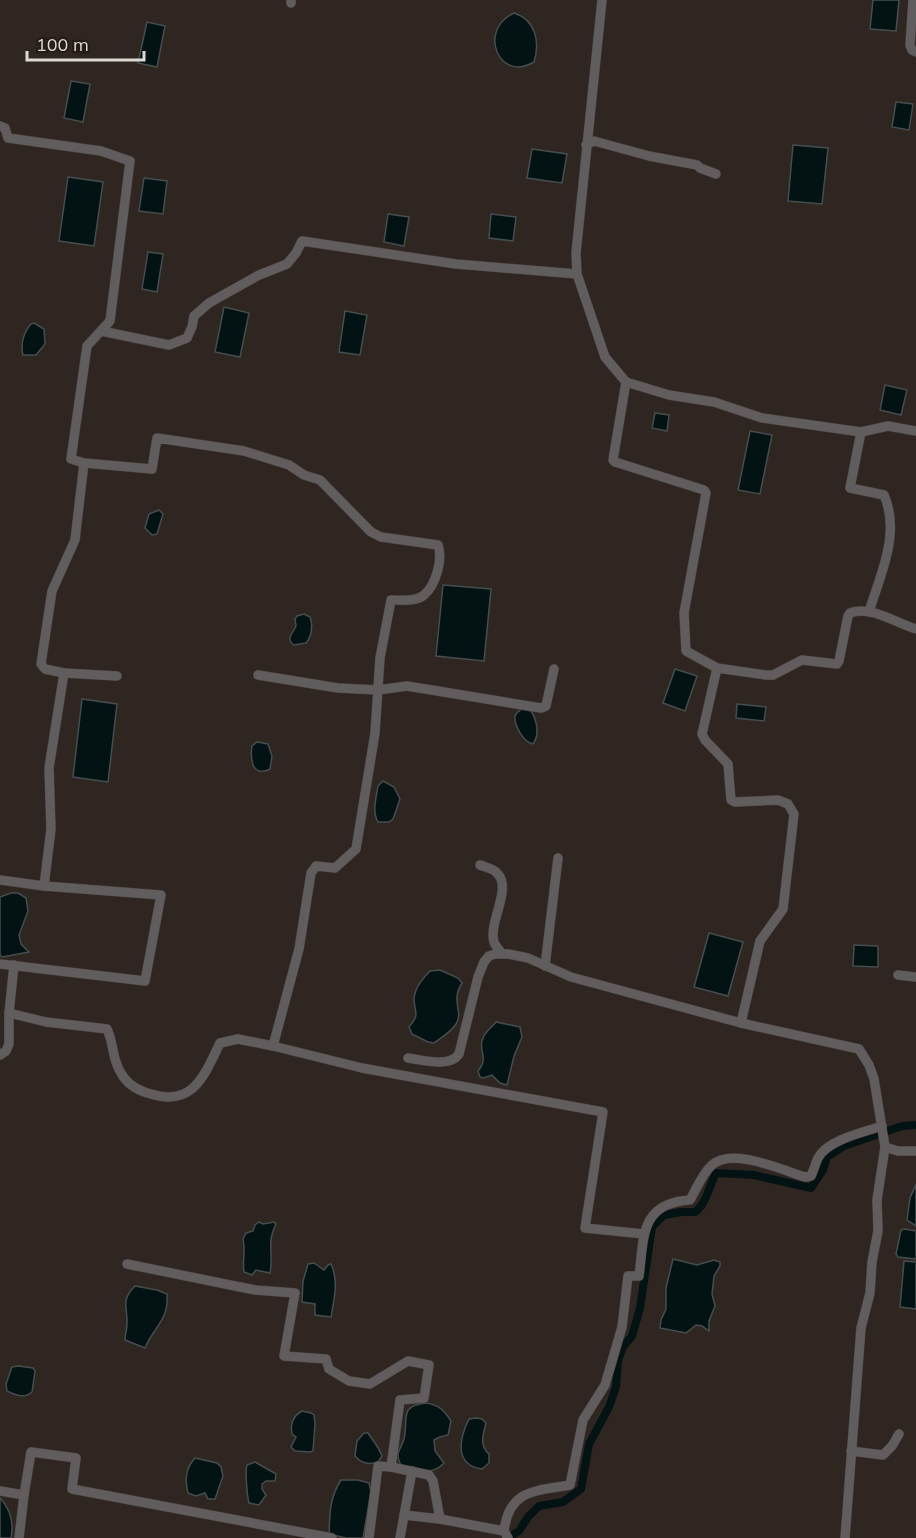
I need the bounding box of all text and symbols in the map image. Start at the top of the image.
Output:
scale bar [27,24,144,62]
text: 100 m [36,33,89,56]

